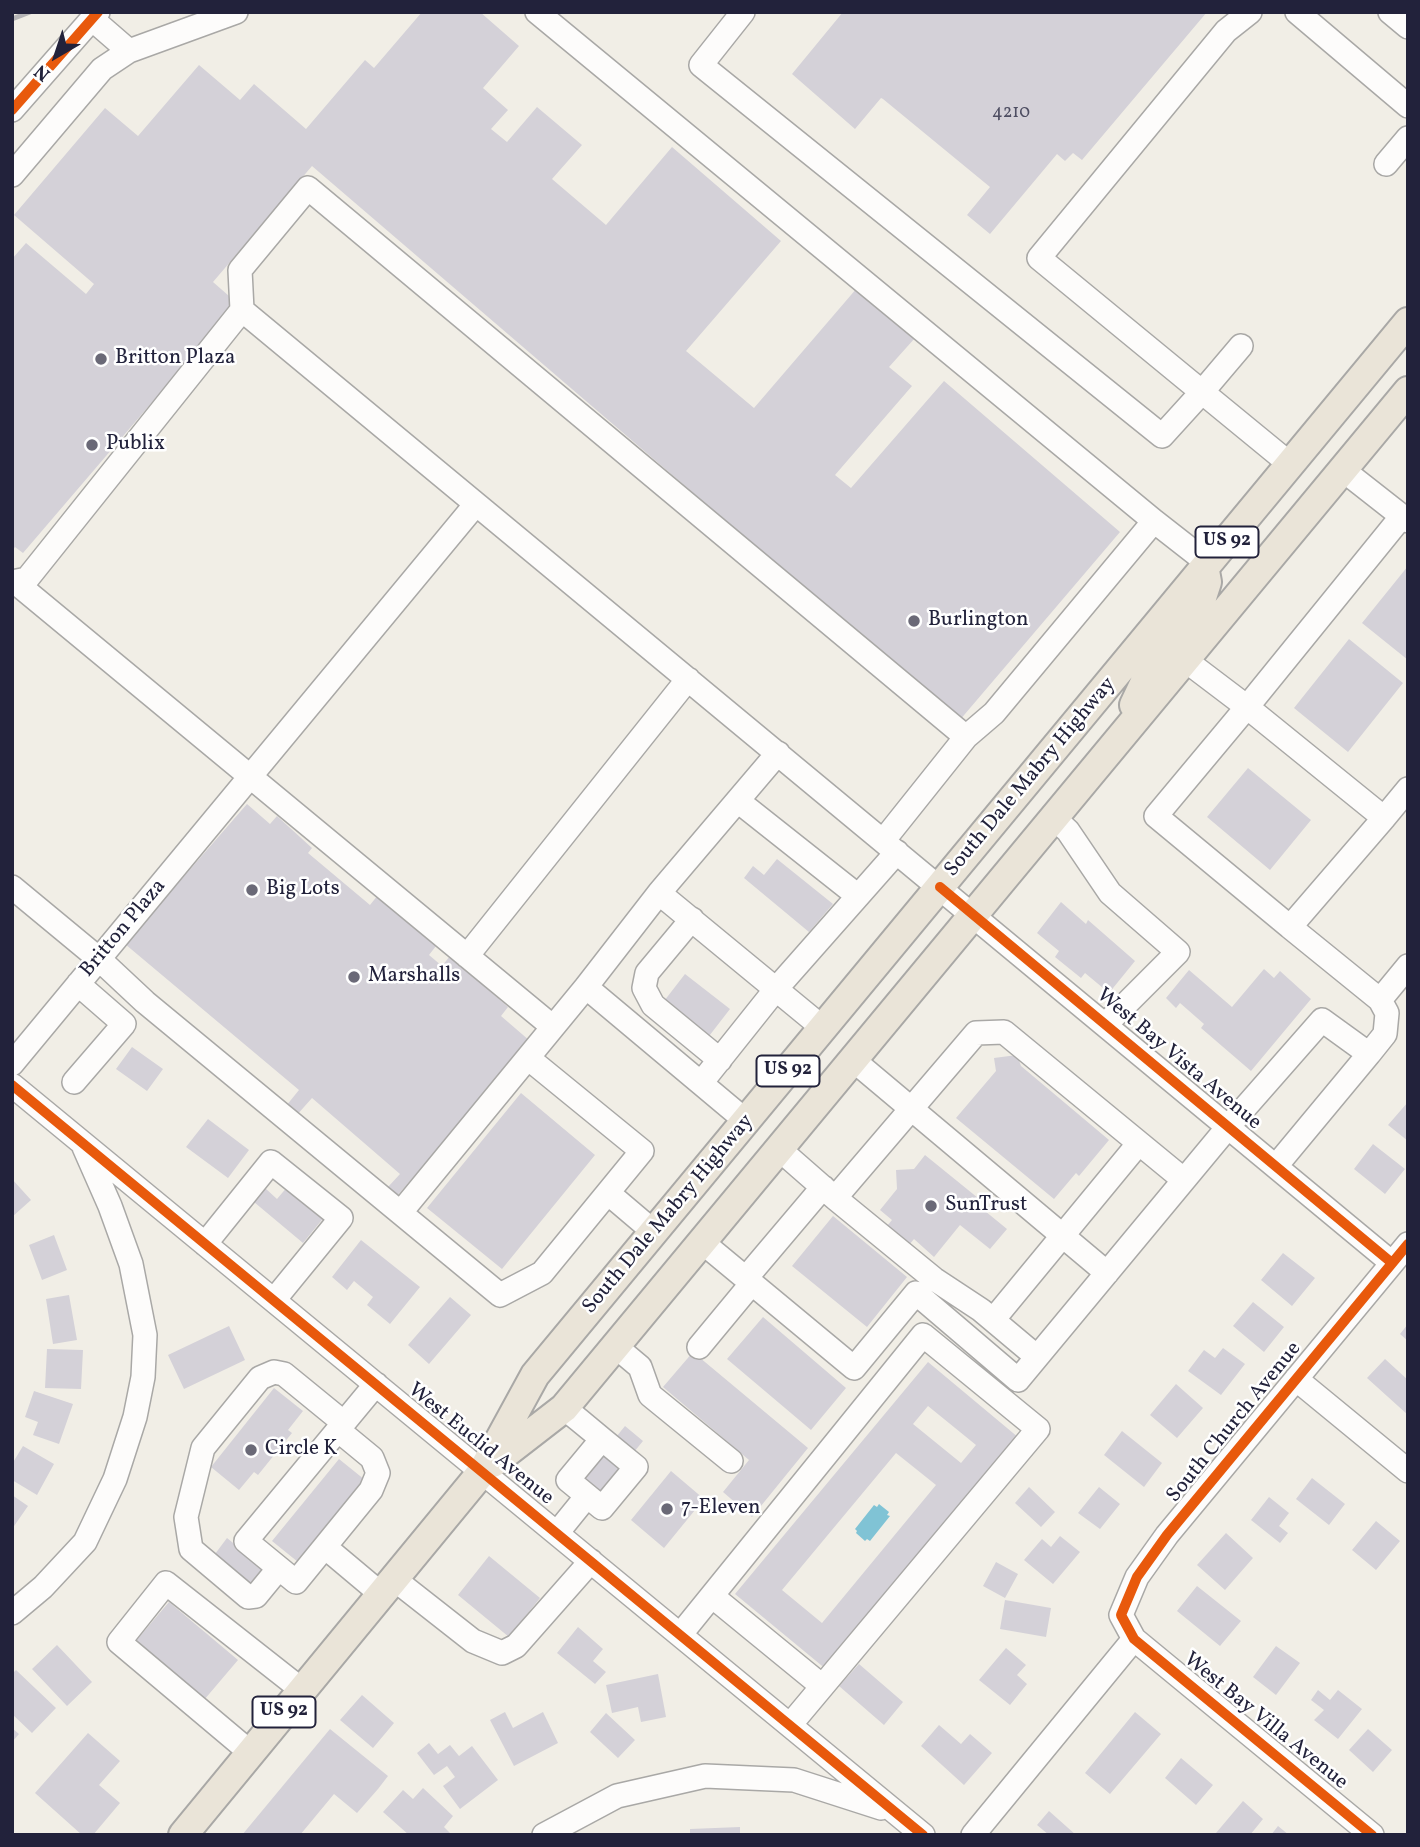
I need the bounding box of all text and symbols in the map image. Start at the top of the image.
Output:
north arrow [21,21,91,91]
text: N [29,58,56,87]
house number: 4210 [992,103,1030,125]
place label: Britton Plaza [115,346,235,372]
marker: Britton Plaza [93,351,109,367]
place label: Publix [106,432,165,458]
marker: Publix [84,437,100,453]
road number: US 92 [1196,526,1258,558]
place label: Burlington [928,608,1028,634]
marker: Burlington [906,613,922,629]
street label: South Dale Mabry Highway [940,673,1122,883]
street label: Britton Plaza [76,875,172,983]
place label: Big Lots [266,877,340,903]
marker: Big Lots [244,882,260,898]
place label: Marshalls [368,964,460,990]
marker: Marshalls [346,969,362,985]
street label: West Bay Vista Avenue [1090,984,1266,1136]
road number: US 92 [756,1056,820,1086]
street label: South Dale Mabry Highway [578,1110,760,1320]
place label: SunTrust [945,1193,1027,1219]
marker: SunTrust [923,1198,939,1214]
street label: South Church Avenue [1162,1337,1308,1509]
street label: West Euclid Avenue [402,1378,558,1512]
place label: Circle K [265,1437,337,1463]
marker: Circle K [243,1442,259,1458]
place label: 7-Eleven [681,1496,761,1522]
marker: 7-Eleven [659,1501,675,1517]
street label: West Bay Villa Avenue [1178,1648,1352,1796]
road number: US 92 [252,1696,316,1728]

